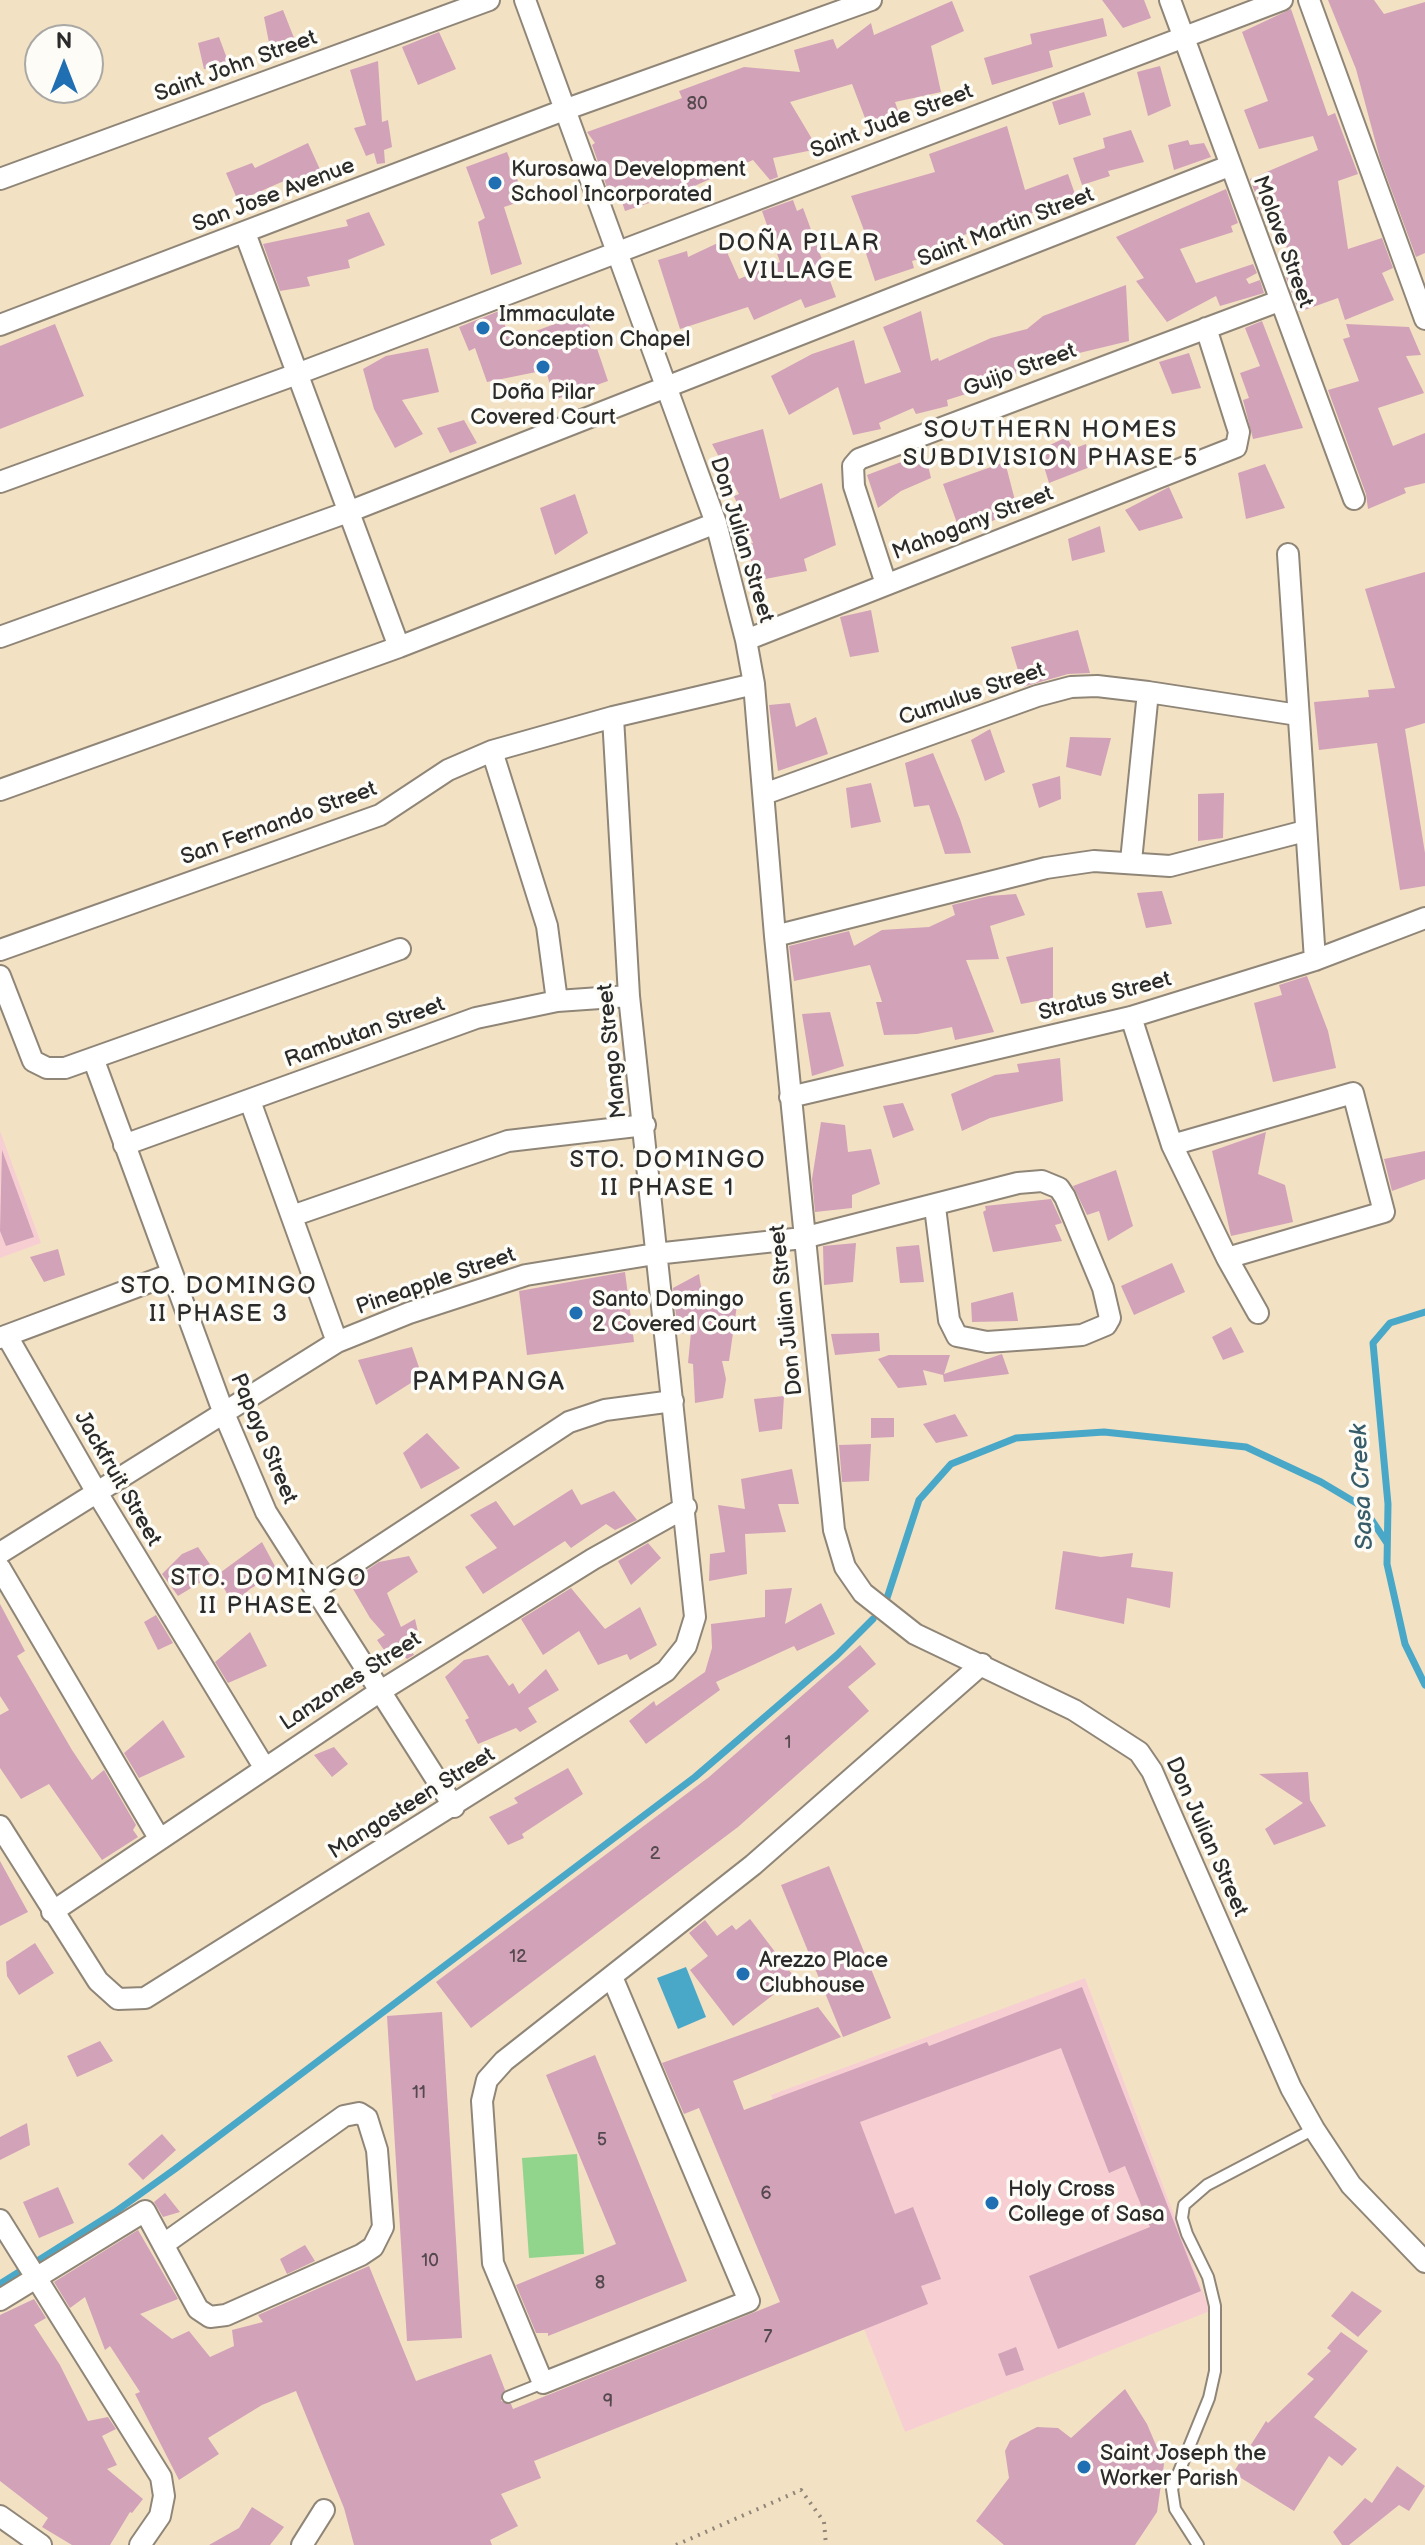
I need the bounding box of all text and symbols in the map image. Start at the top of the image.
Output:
north arrow [24,24,104,104]
street label: Saint John Street [151,25,321,109]
text: N [56,28,72,55]
street label: Saint Jude Street [807,79,977,165]
house number: 80 [686,93,708,115]
street label: San Jose Avenue [189,153,359,239]
place label: Kurosawa Development School Incorporated [511,157,746,208]
street label: Molave Street [1246,172,1318,312]
marker: Kurosawa Development School Incorporated [486,174,504,192]
street label: Saint Martin Street [914,182,1098,274]
district label: DOÑA PILAR VILLAGE [717,230,881,286]
place label: Immaculate Conception Chapel [499,302,691,354]
marker: Immaculate Conception Chapel [474,319,492,337]
street label: Guijo Street [960,338,1080,404]
marker: Doña Pilar Covered Court [534,358,552,376]
place label: Doña Pilar Covered Court [470,380,616,432]
district label: SOUTHERN HOMES SUBDIVISION PHASE 5 [903,417,1199,473]
street label: Don Julian Street [703,454,779,626]
street label: Mahogany Street [889,481,1057,567]
street label: Cumulus Street [896,658,1048,732]
street label: San Fernando Street [178,776,380,872]
street label: Stratus Street [1036,967,1174,1027]
street label: Mango Street [593,982,633,1120]
street label: Rambutan Street [281,992,449,1074]
district label: STO. DOMINGO II PHASE 1 [569,1147,767,1203]
street label: Don Julian Street [765,1223,809,1397]
street label: Pineapple Street [353,1242,519,1322]
district label: STO. DOMINGO II PHASE 3 [120,1273,318,1329]
place label: Santo Domingo 2 Covered Court [592,1287,756,1338]
marker: Santo Domingo 2 Covered Court [567,1304,585,1322]
district label: PAMPANGA [412,1367,566,1399]
street label: Papaya Street [224,1370,302,1508]
street label: Jackfruit Street [68,1407,166,1551]
water label: Sasa Creek [1345,1423,1381,1551]
district label: STO. DOMINGO II PHASE 2 [170,1565,368,1621]
street label: Lanzones Street [276,1627,426,1737]
house number: 1 [785,1732,791,1754]
street label: Mangosteen Street [324,1742,500,1866]
street label: Don Julian Street [1159,1753,1253,1921]
house number: 2 [650,1843,660,1865]
house number: 12 [509,1946,527,1968]
place label: Arezzo Place Clubhouse [759,1948,888,2000]
marker: Arezzo Place Clubhouse [734,1965,752,1983]
house number: 11 [412,2082,426,2104]
house number: 5 [597,2129,607,2151]
place label: Holy Cross College of Sasa [1008,2177,1165,2228]
house number: 6 [761,2183,771,2205]
marker: Holy Cross College of Sasa [983,2194,1001,2212]
house number: 10 [421,2250,439,2272]
house number: 8 [595,2272,605,2294]
house number: 7 [764,2326,772,2348]
house number: 9 [603,2391,613,2413]
place label: Saint Joseph the Worker Parish [1100,2441,1266,2492]
marker: Saint Joseph the Worker Parish [1075,2458,1093,2476]

